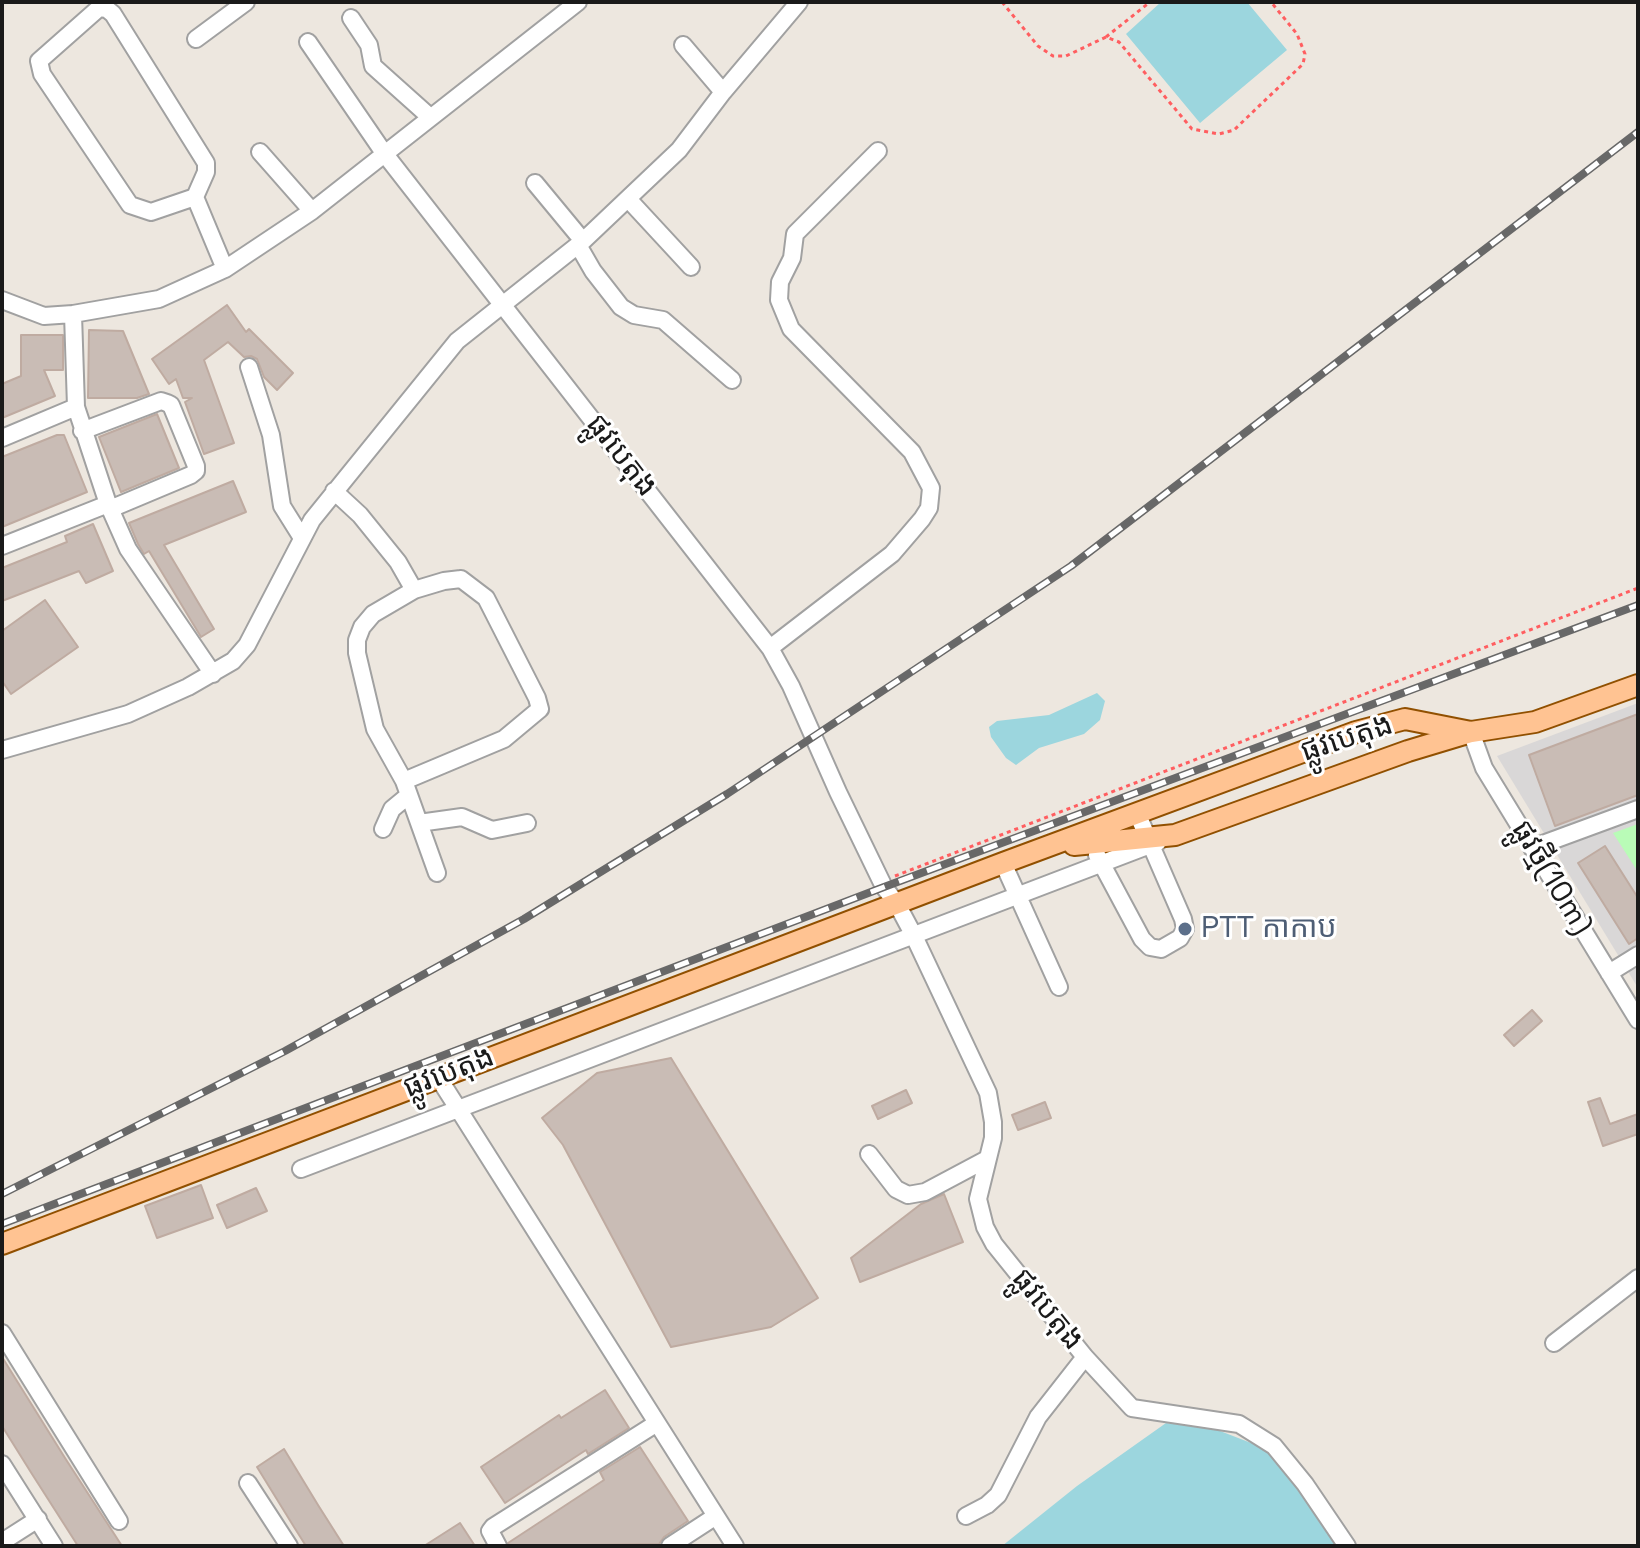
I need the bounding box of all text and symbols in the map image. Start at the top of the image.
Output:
street label: ផ្លូវបេតុង [578,408,664,504]
street label: ផ្លូវបេតុង [1296,707,1398,771]
street label: ផ្លូវថ្មី(10m) [1503,814,1599,942]
place label: PTT កាកាប [1201,911,1336,947]
marker: PTT កាកាប [1176,920,1194,938]
street label: ផ្លូវបេតុង [398,1039,500,1107]
street label: ផ្លូវបេតុង [1003,1262,1091,1358]

